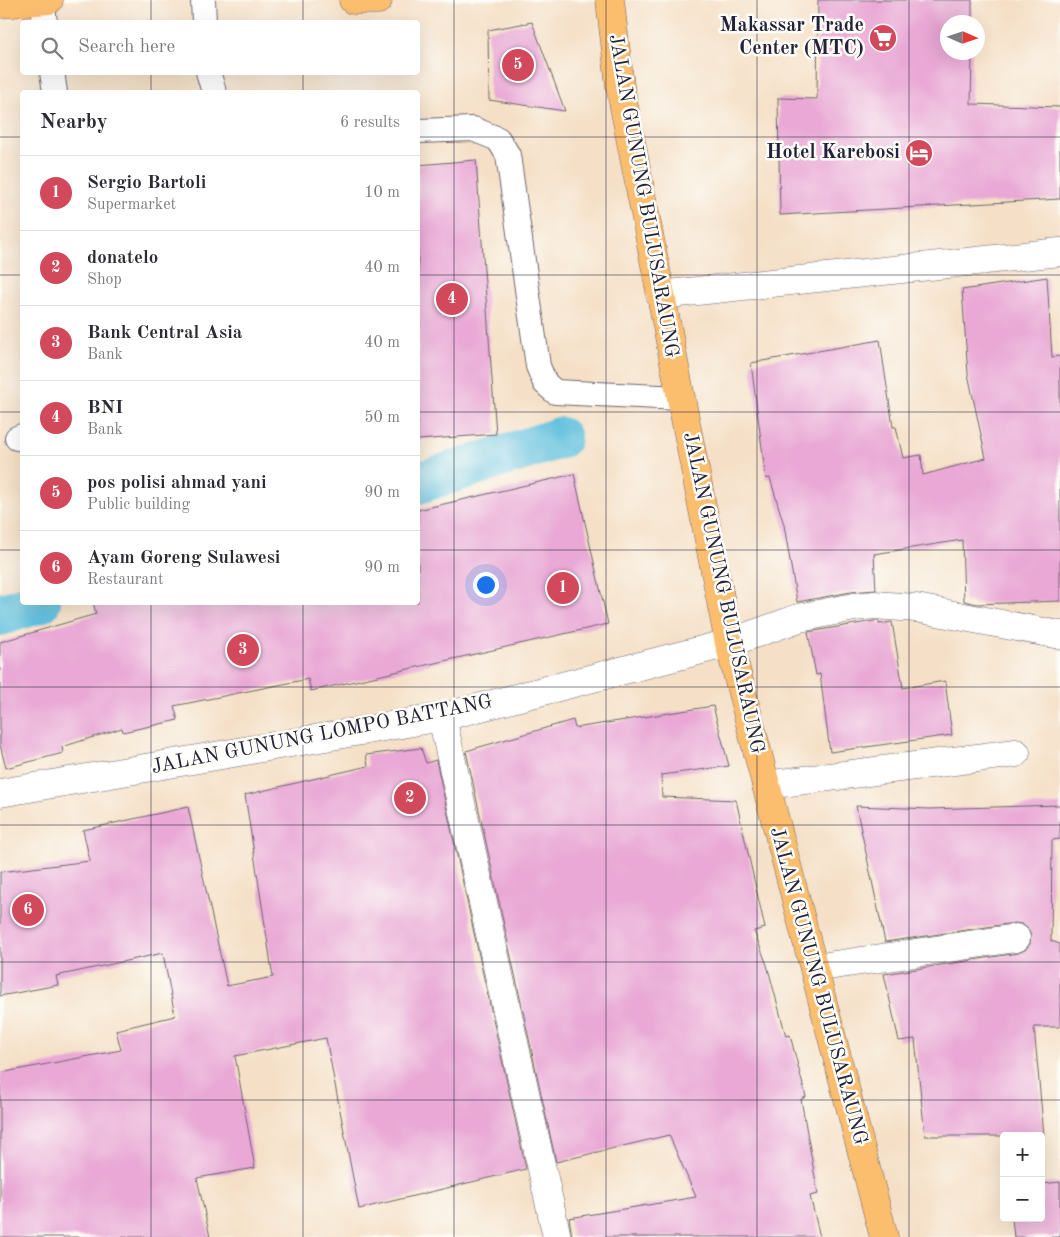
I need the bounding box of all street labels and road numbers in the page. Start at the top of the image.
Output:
street label: JALAN GUNUNG BULUSARAUNG [605,33,681,359]
street label: JALAN GUNUNG BULUSARAUNG [679,430,767,756]
street label: JALAN GUNUNG LOMPO BATTANG [150,692,494,778]
street label: JALAN GUNUNG BULUSARAUNG [766,825,870,1147]

